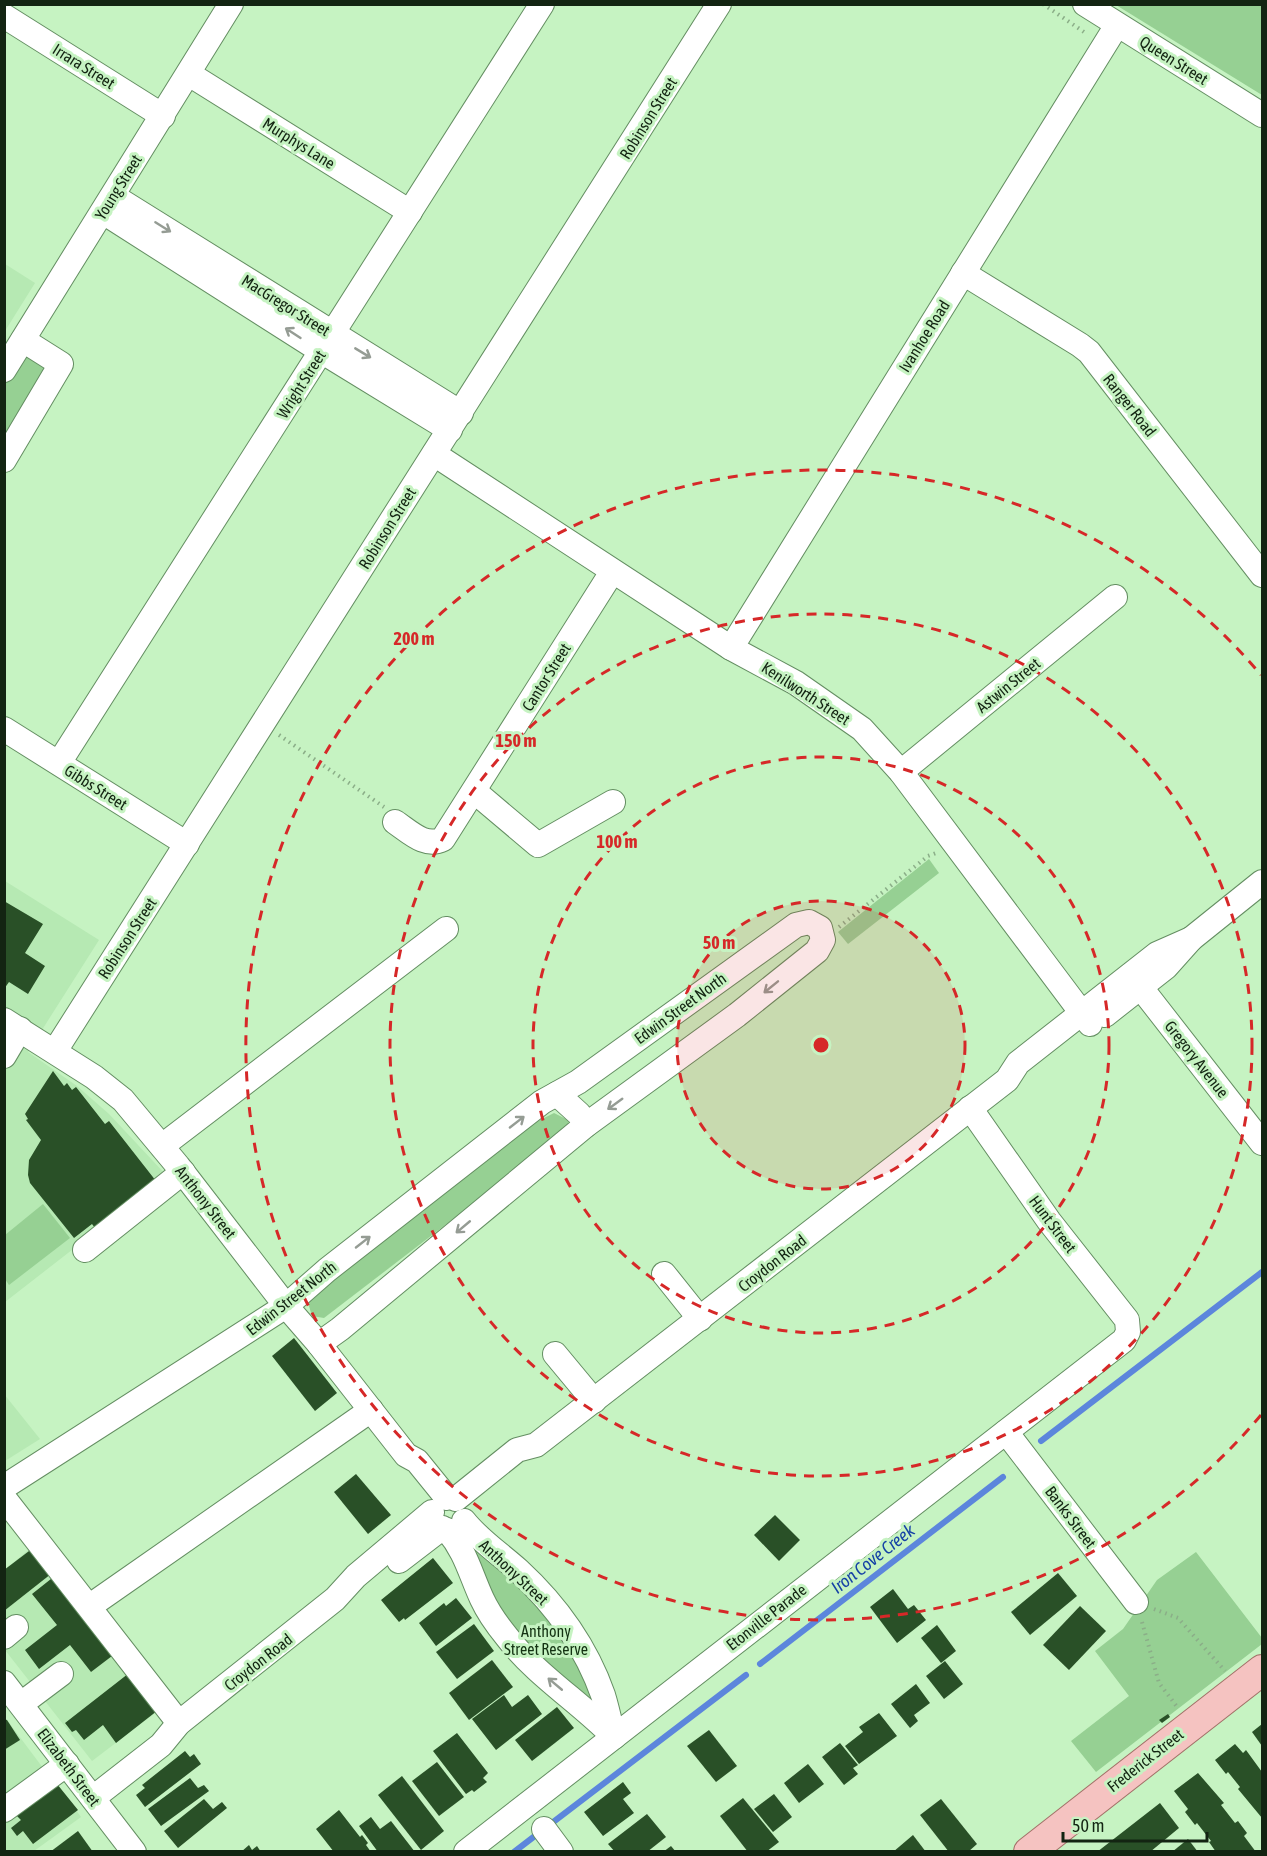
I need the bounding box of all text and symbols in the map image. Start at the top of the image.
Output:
street label: Queen Street [1137,32,1212,88]
street label: Irrara Street [50,40,119,92]
street label: Robinson Street [616,74,680,162]
street label: Murphys Lane [259,114,338,173]
street label: Young Street [91,151,146,223]
one-way arrow [154,221,171,234]
street label: MacGregor Street [238,271,334,340]
street label: Ivanhoe Road [895,297,953,375]
one-way arrow [285,327,301,339]
street label: Wright Street [273,346,330,422]
one-way arrow [354,348,371,360]
street label: Ranger Road [1099,370,1160,441]
street label: Robinson Street [355,484,419,572]
text: 200 m [394,628,434,649]
street label: Cantor Street [518,640,574,714]
street label: Astwin Street [973,654,1044,716]
street label: Kenilworth Street [759,658,854,728]
text: 150 m [496,730,536,751]
street label: Gibbs Street [61,761,131,813]
text: 100 m [597,831,637,852]
street label: Robinson Street [94,894,160,982]
text: 50 m [703,932,735,953]
street label: Edwin Street North [631,969,729,1047]
one-way arrow [763,981,779,994]
street label: Gregory Avenue [1161,1017,1233,1102]
centre of rings [811,1035,831,1055]
one-way arrow [607,1098,623,1110]
one-way arrow [509,1115,525,1128]
street label: Anthony Street [171,1162,240,1243]
street label: Hunt Street [1026,1192,1080,1256]
one-way arrow [455,1220,471,1233]
street label: Croydon Road [734,1231,810,1296]
one-way arrow [355,1235,371,1248]
street label: Edwin Street North [243,1257,339,1339]
street label: Banks Street [1042,1483,1100,1552]
water label: Iron Cove Creek [827,1519,919,1598]
street label: Anthony Street [475,1536,552,1609]
street label: Etonville Parade [723,1580,809,1654]
park label: Anthony Street Reserve [504,1622,588,1658]
street label: Croydon Road [220,1630,296,1695]
one-way arrow [547,1678,563,1691]
street label: Frederick Street [1103,1724,1187,1795]
street label: Elizabeth Street [34,1725,104,1810]
scale bar [1063,1805,1207,1843]
text: 50 m [1072,1815,1104,1836]

